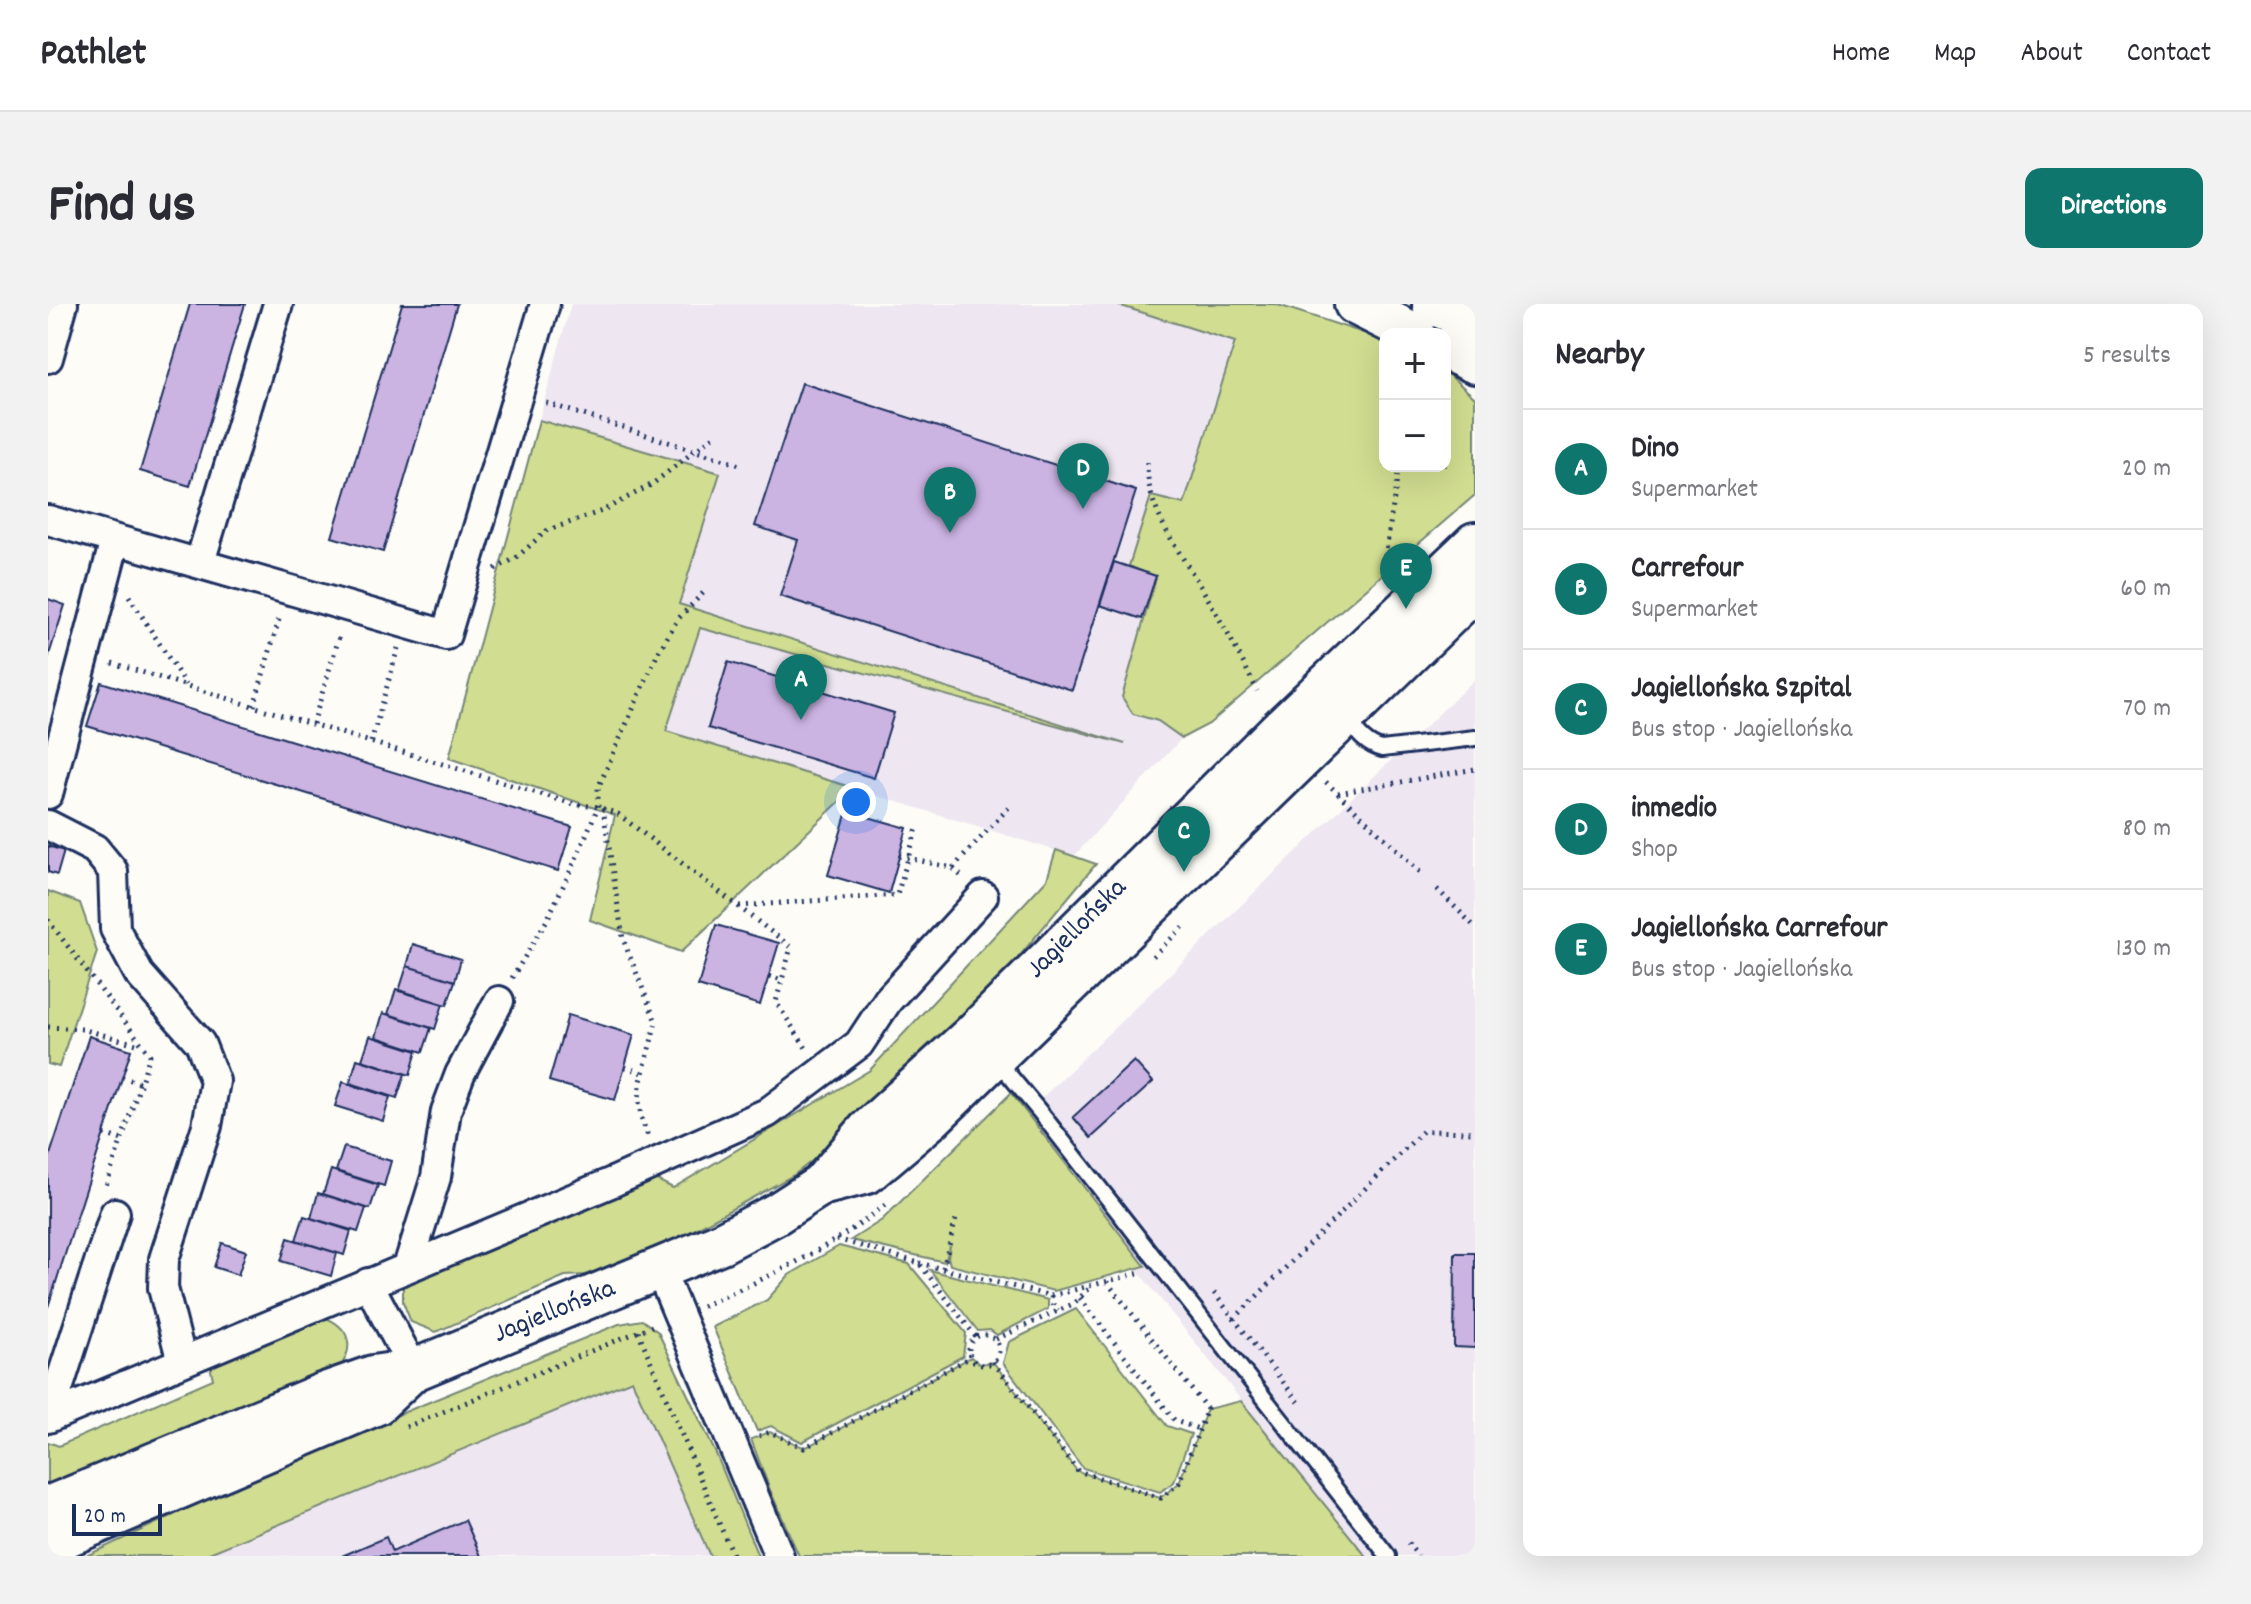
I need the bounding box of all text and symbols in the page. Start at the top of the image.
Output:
text: Pathlet [40,28,146,83]
text: Home [1832,35,1890,75]
text: Map [1934,35,1976,75]
text: About [2020,35,2083,75]
text: Contact [2127,35,2211,75]
text: Find us [48,168,196,248]
button: Directions [2025,168,2203,248]
map controls [1379,328,1451,472]
button: + [1379,328,1451,400]
text: Nearby [1555,332,1644,381]
text: 5 results [2083,338,2171,375]
button: − [1379,400,1451,472]
text: Dino [1631,429,1679,472]
pin: D [1057,443,1109,509]
text: A [1574,451,1588,488]
text: 20 m [2122,451,2171,488]
pin: B [924,467,976,533]
text: Supermarket [1631,472,1758,509]
pin: E [1380,543,1432,609]
text: Carrefour [1631,549,1743,592]
text: B [1575,571,1587,608]
text: 60 m [2120,571,2171,608]
text: Supermarket [1631,592,1758,629]
pin: A [775,654,827,720]
text: Jagiellońska Szpital [1631,669,1851,712]
text: C [1575,691,1587,728]
text: 70 m [2123,691,2171,728]
text: Bus stop · Jagiellońska [1631,712,1852,749]
your location [836,782,876,822]
text: inmedio [1631,789,1717,832]
pin: C [1158,806,1210,872]
text: D [1574,811,1588,848]
text: 80 m [2123,811,2171,848]
text: Shop [1631,832,1678,869]
street label: Jagiellońska [1019,870,1138,989]
text: Jagiellońska Carrefour [1631,909,1888,952]
text: E [1575,931,1587,968]
text: 130 m [2116,931,2171,968]
text: Bus stop · Jagiellońska [1631,952,1852,989]
street label: Jagiellońska [488,1270,623,1356]
scale bar [72,1500,162,1536]
text: 20 m [84,1502,126,1533]

